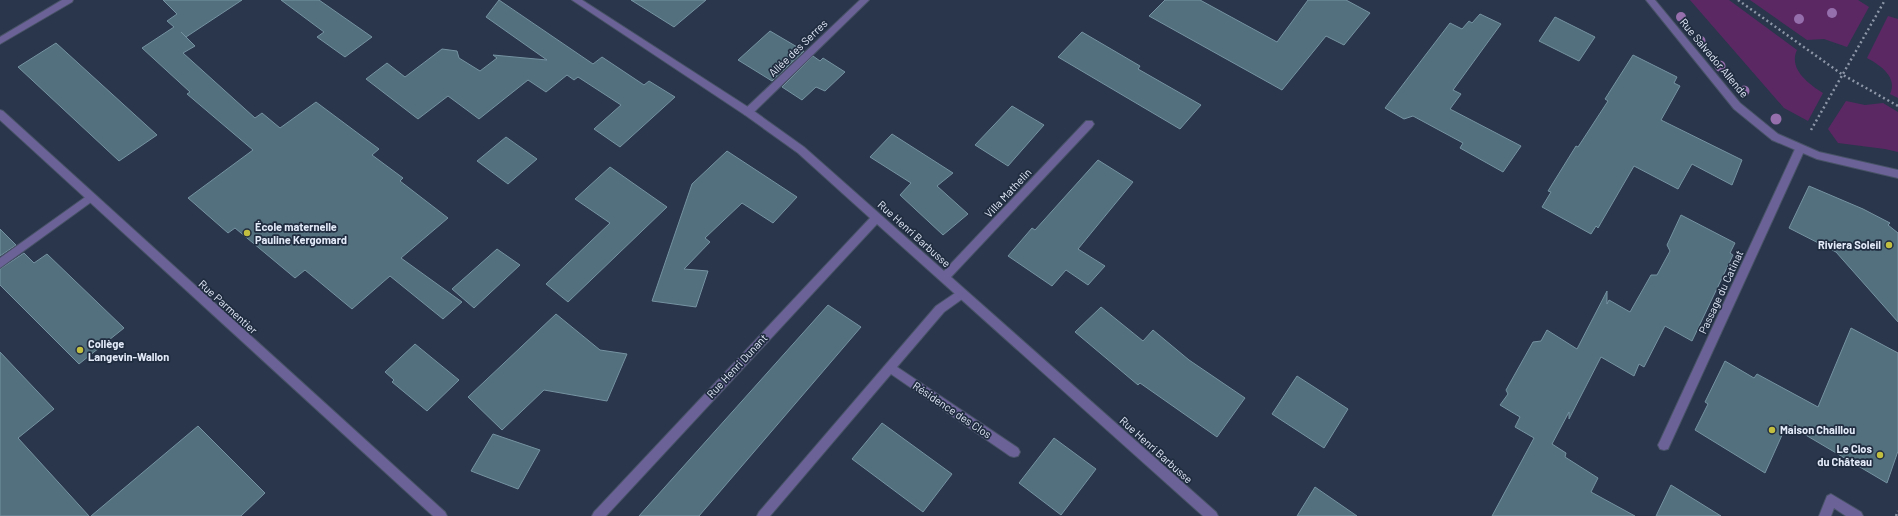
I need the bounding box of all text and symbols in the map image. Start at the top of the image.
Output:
street label: Rue Salvador Allende [1677,15,1751,100]
street label: Allée des Serres [766,16,830,79]
street label: Villa Mathelin [982,165,1034,220]
street label: Rue Henri Barbusse [875,198,953,270]
place label: École maternelle Pauline Kergomard [255,220,347,246]
marker: École maternelle Pauline Kergomard [242,228,252,238]
place label: Riviera Soleil [1818,238,1881,251]
marker: Riviera Soleil [1884,240,1894,250]
street label: Passage du Catinat [1695,248,1746,336]
street label: Rue Parmentier [196,277,260,336]
street label: Rue Henri Dunant [704,331,770,400]
place label: Collège Langevin-Wallon [88,337,169,363]
marker: Collège Langevin-Wallon [75,345,85,355]
street label: Résidence des Clos [911,379,994,441]
street label: Rue Henri Barbusse [1117,414,1195,486]
place label: Maison Chaillou [1780,423,1855,436]
marker: Maison Chaillou [1767,425,1777,435]
place label: Le Clos du Château [1817,442,1872,468]
marker: Le Clos du Château [1875,450,1885,460]

